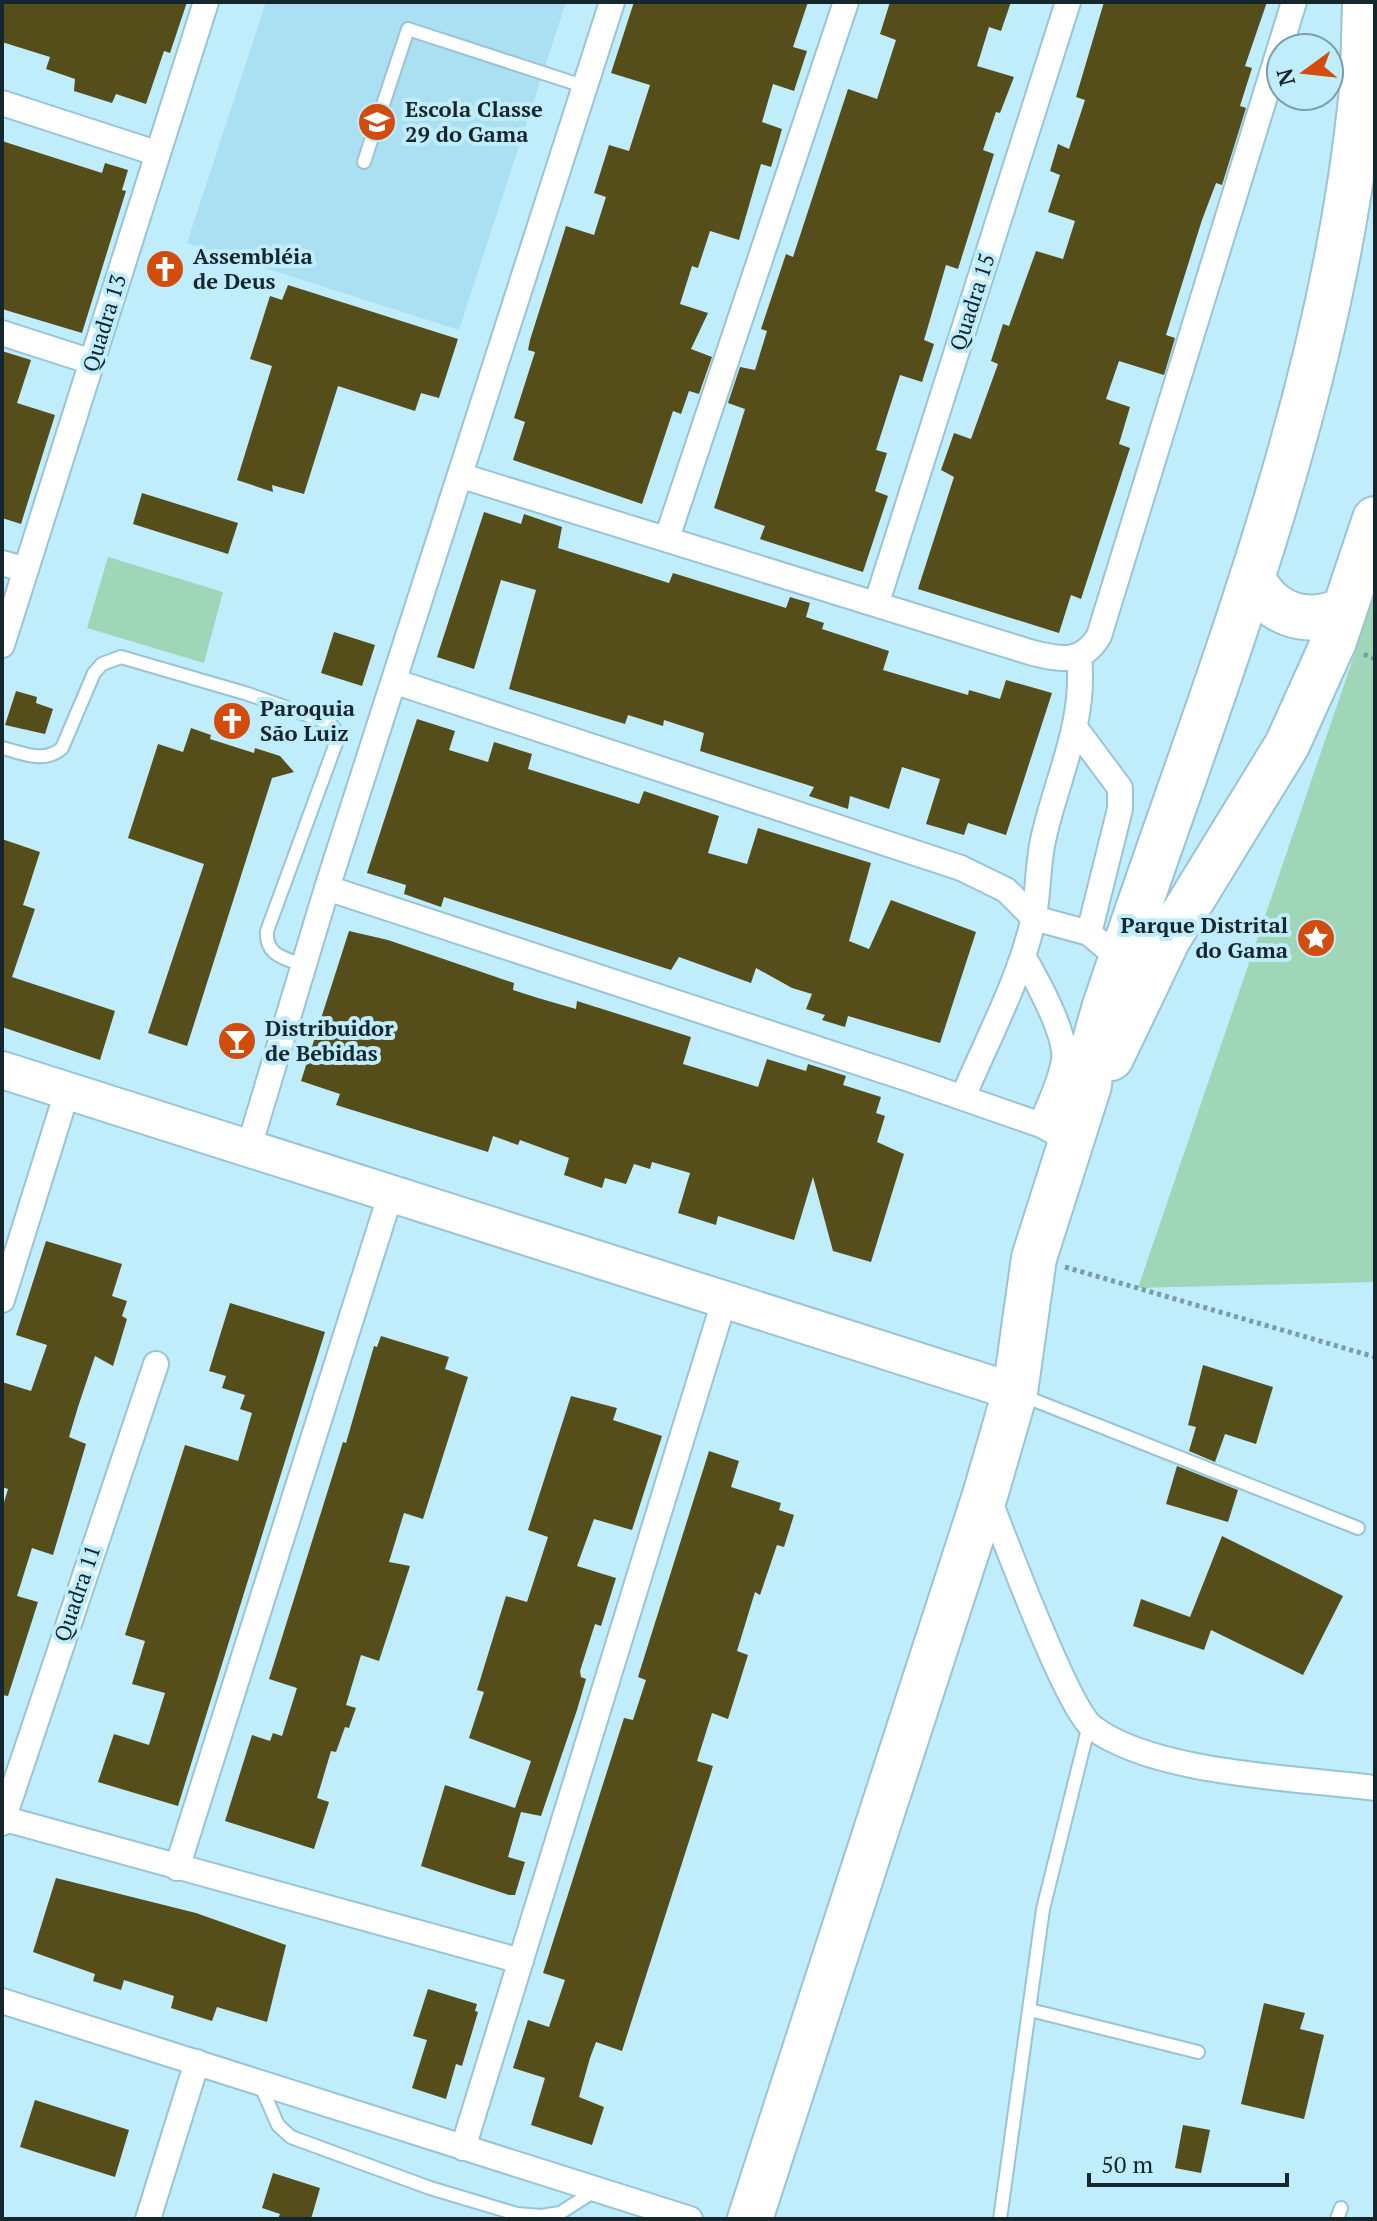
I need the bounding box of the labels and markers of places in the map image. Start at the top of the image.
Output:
place label: Escola Classe 29 do Gama [405,94,543,148]
school or university icon: Escola Classe 29 do Gama [356,101,398,143]
place label: Assembléia de Deus [193,241,313,295]
church icon: Assembléia de Deus [144,248,186,290]
place label: Paroquia São Luiz [260,693,355,747]
church icon: Paroquia São Luiz [211,700,253,742]
place label: Parque Distrital do Gama [1121,910,1288,964]
place icon: Parque Distrital do Gama [1295,917,1337,959]
place label: Distribuidor de Bebidas [265,1013,394,1067]
bar icon: Distribuidor de Bebidas [216,1020,258,1062]

